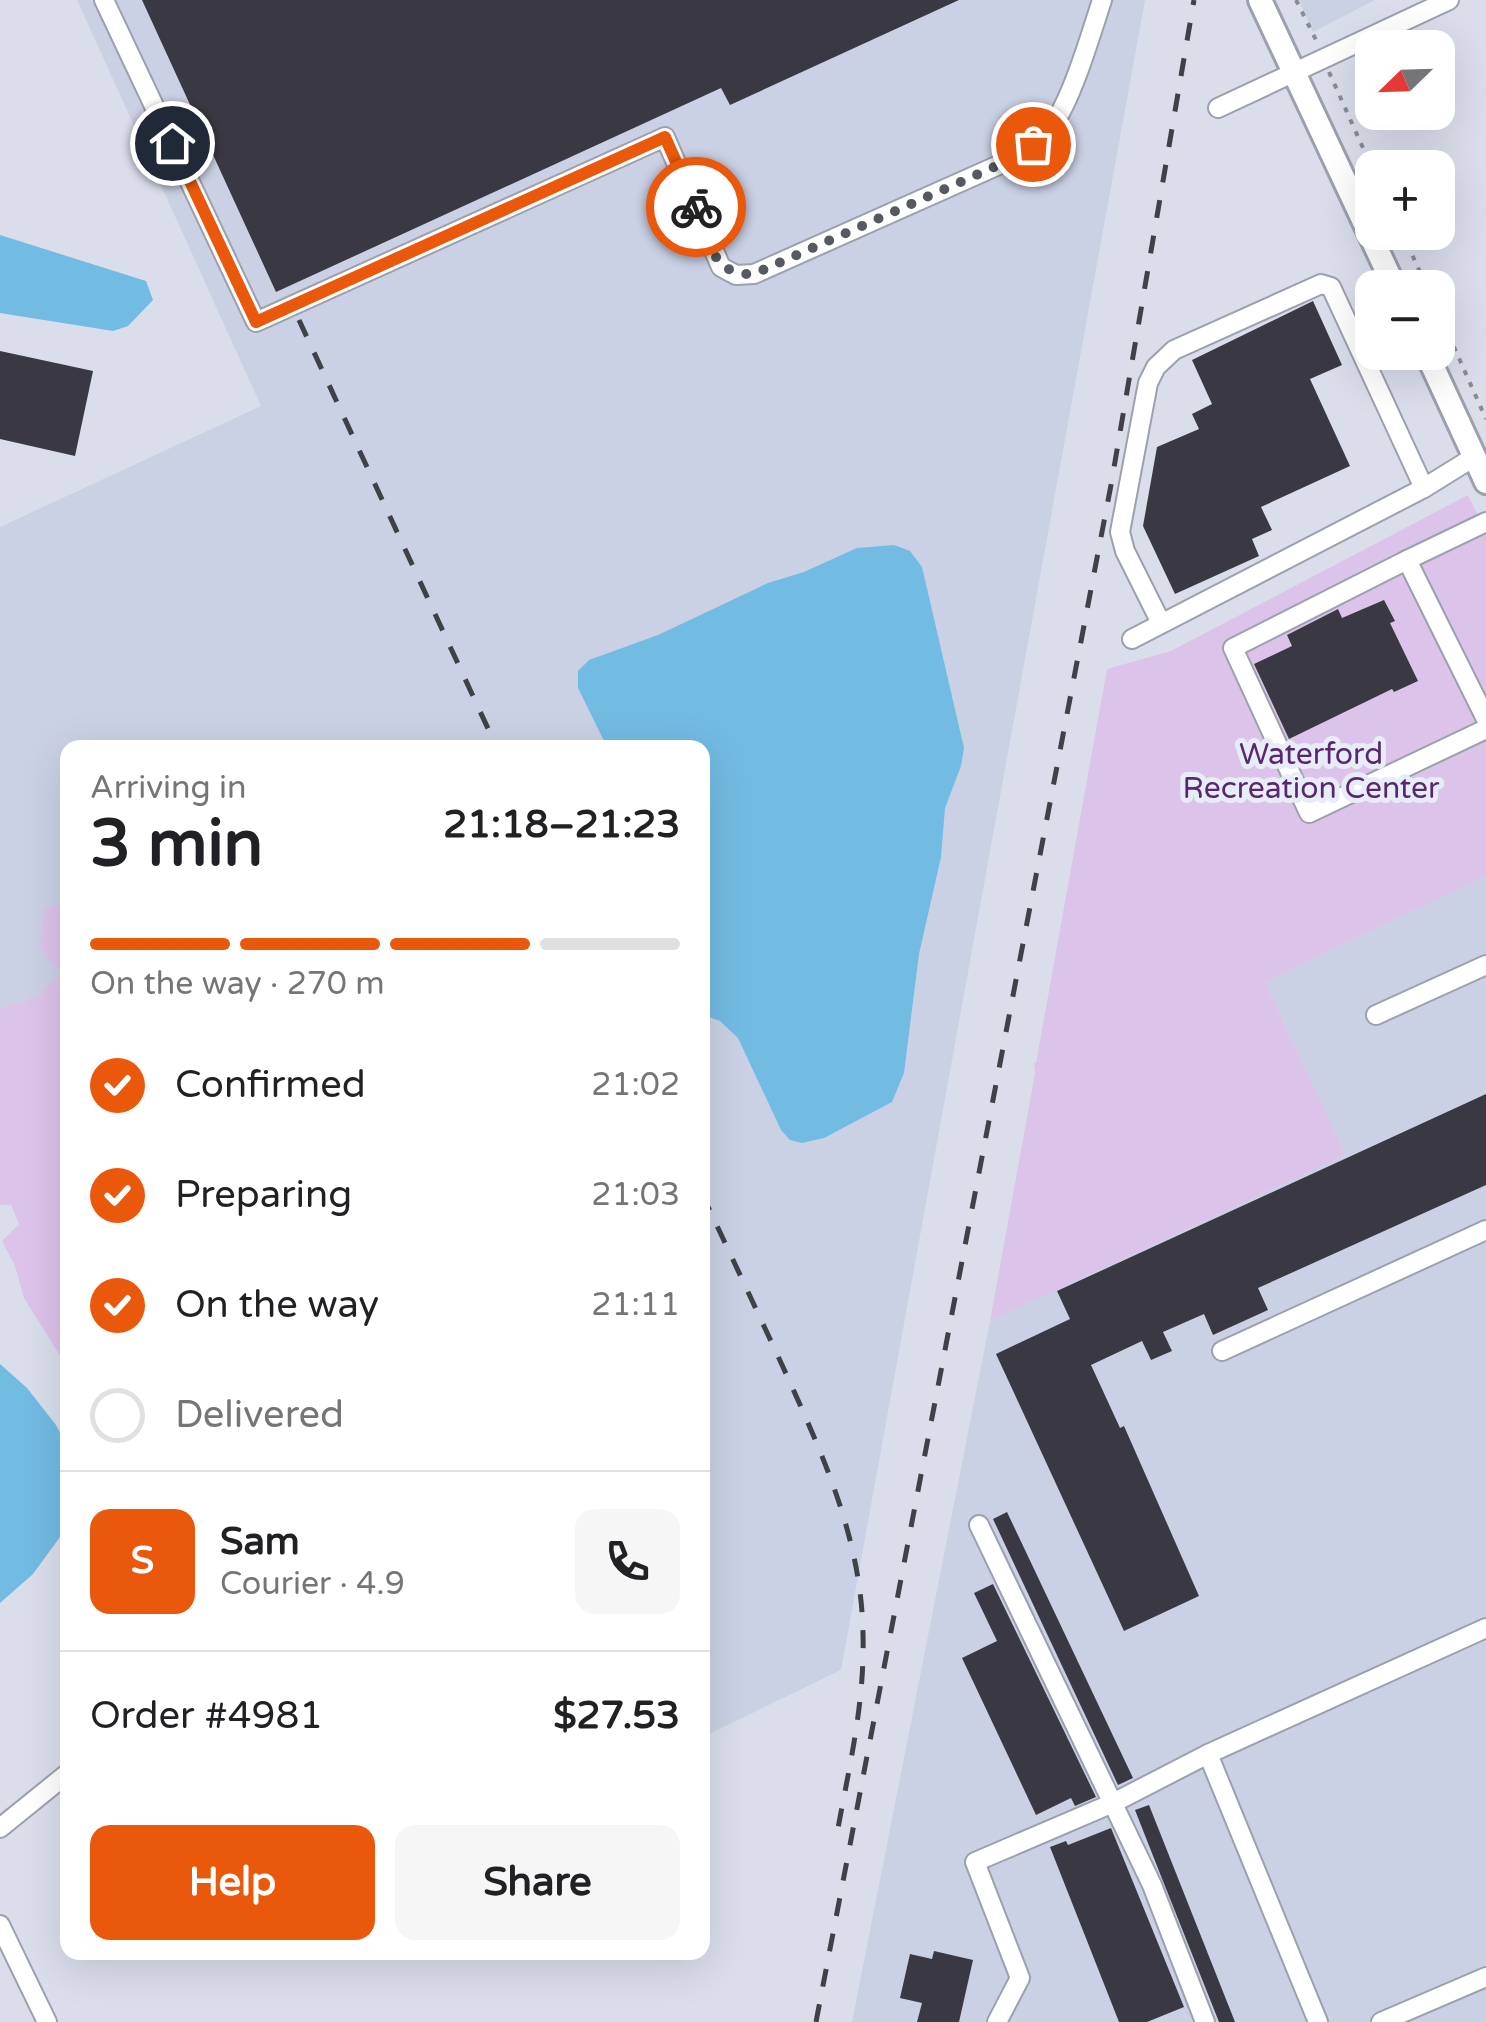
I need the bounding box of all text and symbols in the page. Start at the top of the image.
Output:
north arrow [1355,30,1455,130]
map controls [1355,30,1455,370]
pin [130,101,215,186]
pin [991,102,1076,187]
icon: home [145,116,200,171]
icon: bag [1006,117,1061,172]
button: + [1355,150,1455,250]
courier [646,157,746,257]
icon: bike [669,180,724,235]
button: − [1355,270,1455,370]
park label: Waterford Recreation Center [1182,736,1440,807]
text: Arriving in [90,769,247,807]
text: 21:18–21:23 [443,802,680,848]
text: 3 min [90,805,263,884]
text: On the way · 270 m [90,965,385,1003]
icon: check [90,1058,145,1113]
text: Confirmed [175,1062,366,1108]
text: 21:02 [591,1066,680,1104]
icon: check [90,1168,145,1223]
text: Preparing [175,1172,352,1218]
text: 21:03 [591,1176,680,1214]
icon: check [90,1278,145,1333]
text: On the way [175,1282,379,1328]
text: 21:11 [591,1286,680,1324]
text: Delivered [175,1392,344,1438]
button: phone [575,1509,680,1614]
text: Sam [220,1519,300,1565]
text: S [131,1538,154,1584]
text: Courier · 4.9 [220,1565,405,1603]
text: Order #4981 [90,1693,323,1739]
text: $27.53 [553,1693,680,1739]
button: Help [90,1825,375,1940]
button: Share [395,1825,680,1940]

